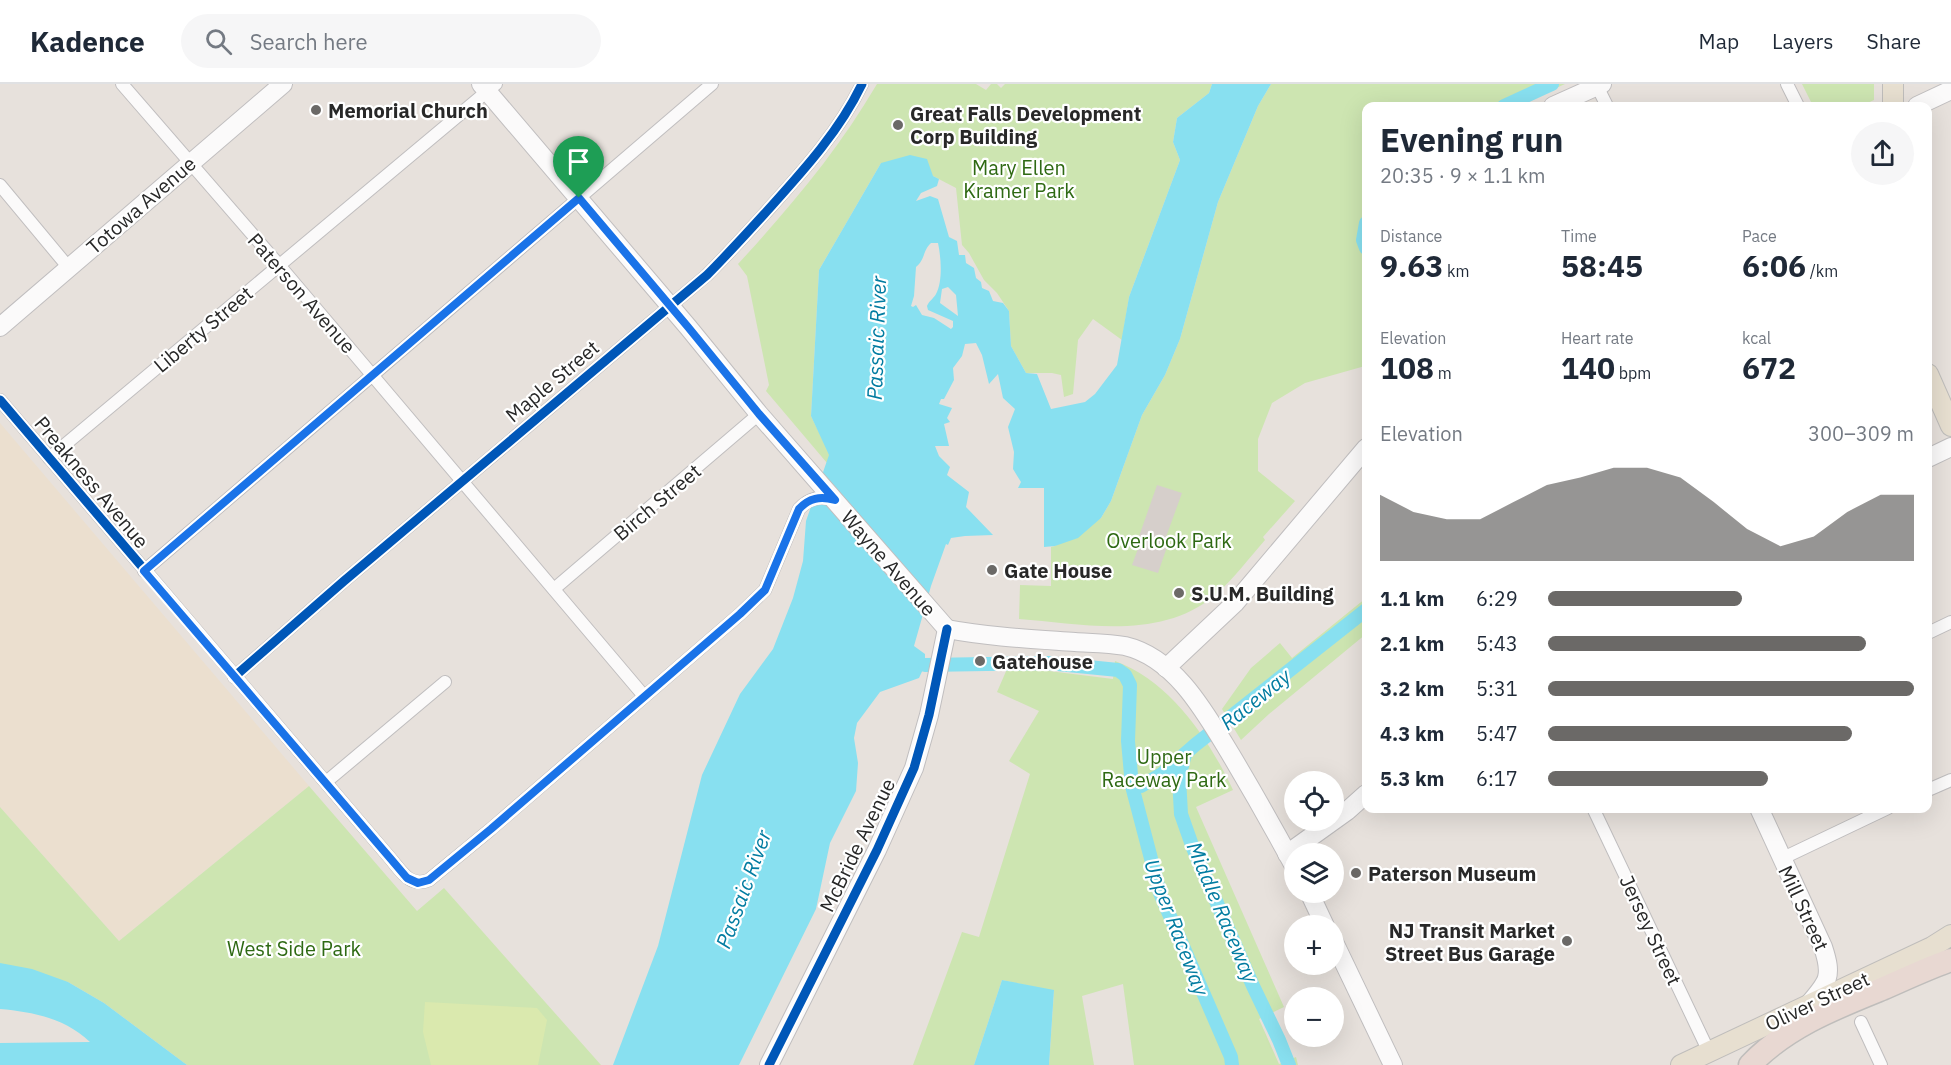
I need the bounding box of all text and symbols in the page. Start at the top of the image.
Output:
search box [181,14,601,68]
text: Kadence [30,23,145,60]
icon: search [202,25,235,58]
text: Search here [250,27,368,56]
text: Map [1699,27,1739,55]
text: Layers [1772,27,1834,55]
text: Share [1867,27,1921,55]
place label: Memorial Church [328,97,488,124]
place label: Great Falls Development Corp Building [910,100,1141,150]
marker: Memorial Church [309,103,323,117]
marker: Great Falls Development Corp Building [891,118,905,132]
text: Evening run [1380,118,1564,161]
button: share [1851,122,1914,185]
pin [553,136,604,198]
icon: arrive [562,145,595,178]
street label: Totowa Avenue [81,150,201,260]
park label: Mary Ellen Kramer Park [963,154,1075,204]
text: 20:35 · 9 × 1.1 km [1380,162,1545,189]
text: Distance [1380,226,1442,246]
text: Time [1561,226,1597,246]
text: Pace [1742,226,1777,246]
street label: Paterson Avenue [242,227,362,359]
text: 9.63 [1380,246,1443,285]
text: 58:45 [1561,246,1643,285]
text: 6:06 [1742,246,1806,285]
text: km [1443,261,1470,281]
text: /km [1806,261,1838,281]
water label: Passaic River [860,274,892,400]
street label: Liberty Street [148,280,258,378]
text: Elevation [1380,328,1446,348]
text: Heart rate [1561,328,1634,348]
text: kcal [1742,328,1771,348]
street label: Maple Street [499,334,605,428]
text: 108 [1380,348,1434,387]
text: 140 [1561,348,1615,387]
text: 672 [1742,348,1796,387]
text: m [1434,363,1452,383]
text: bpm [1615,363,1651,383]
street label: Preakness Avenue [29,410,155,554]
text: Elevation [1380,420,1463,447]
text: 300–309 m [1808,420,1914,447]
street label: Birch Street [608,457,706,547]
street label: Wayne Avenue [836,504,943,622]
park label: Overlook Park [1106,527,1232,554]
place label: Gate House [1004,557,1112,584]
marker: Gate House [985,563,999,577]
place label: S.U.M. Building [1191,580,1334,607]
text: 1.1 km [1380,585,1444,612]
text: 6:29 [1476,585,1518,612]
marker: S.U.M. Building [1172,586,1186,600]
text: 2.1 km [1380,630,1444,657]
text: 5:43 [1476,630,1518,657]
place label: Gatehouse [992,648,1093,675]
marker: Gatehouse [973,654,987,668]
water label: Raceway [1214,661,1297,736]
text: 3.2 km [1380,675,1444,702]
text: 5:31 [1476,675,1518,702]
text: 4.3 km [1380,720,1444,747]
text: 5:47 [1476,720,1518,747]
park label: Upper Raceway Park [1101,743,1227,793]
text: 5.3 km [1380,765,1444,792]
text: 6:17 [1476,765,1518,792]
map controls [1284,771,1344,1047]
button: locate [1284,771,1344,831]
street label: McBride Avenue [813,774,901,916]
water label: Passaic River [709,825,778,952]
water label: Middle Raceway [1181,837,1266,988]
button: layers [1284,843,1344,903]
water label: Upper Raceway [1138,855,1216,1000]
place label: Paterson Museum [1368,860,1536,887]
street label: Mill Street [1772,861,1836,955]
marker: Paterson Museum [1349,866,1363,880]
street label: Jersey Street [1614,871,1688,989]
button: + [1284,915,1344,975]
place label: NJ Transit Market Street Bus Garage [1385,917,1555,967]
marker: NJ Transit Market Street Bus Garage [1560,934,1574,948]
park label: West Side Park [227,935,362,962]
street label: Oliver Street [1760,965,1874,1037]
button: − [1284,987,1344,1047]

